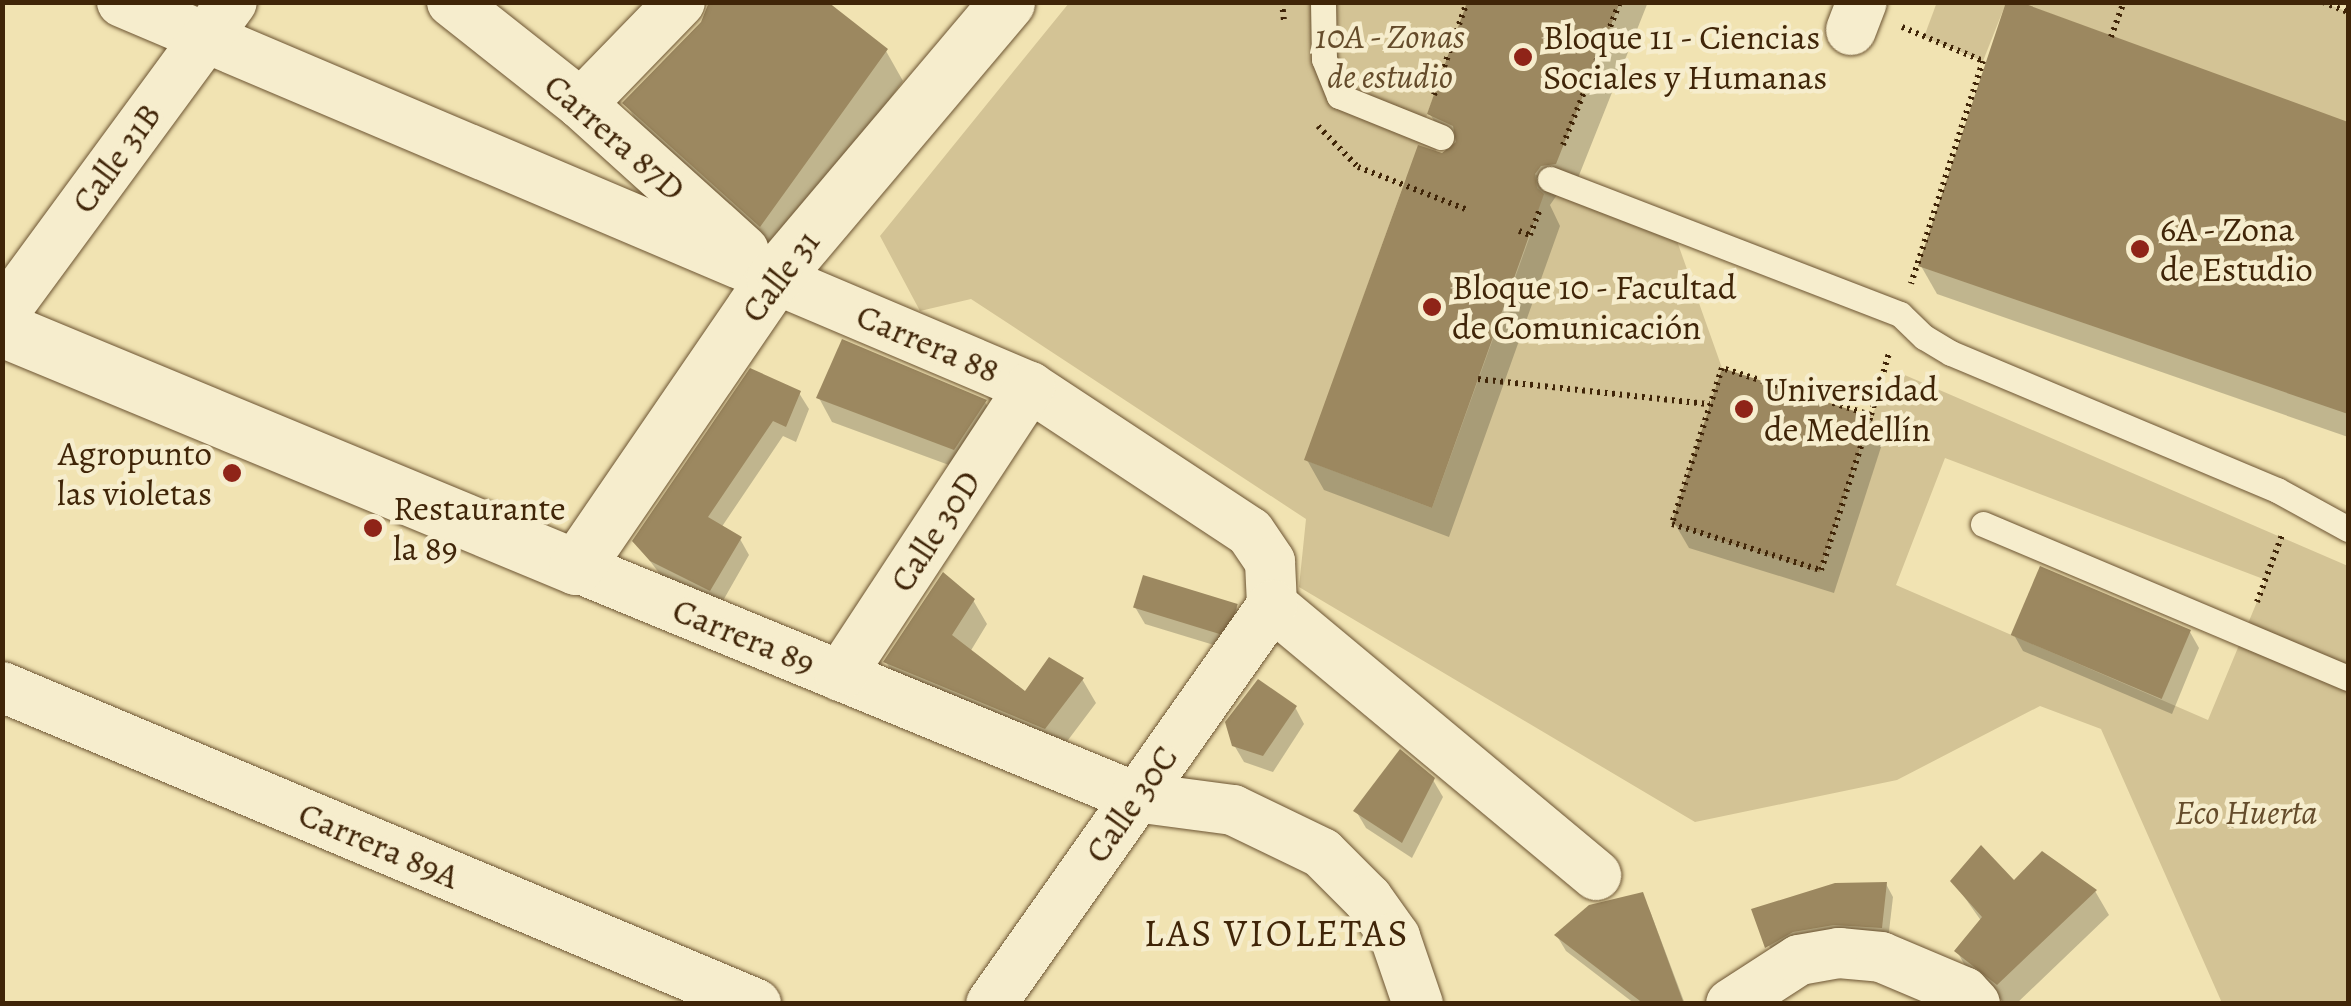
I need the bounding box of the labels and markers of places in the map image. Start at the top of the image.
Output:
place label: Bloque 11 - Ciencias Sociales y Humanas [1543,16,1827,98]
marker: Bloque 11 - Ciencias Sociales y Humanas [1512,46,1534,68]
place label: 6A - Zona de Estudio [2160,208,2313,290]
marker: 6A - Zona de Estudio [2129,238,2151,260]
place label: Bloque 10 - Facultad de Comunicación [1452,266,1738,348]
marker: Bloque 10 - Facultad de Comunicación [1421,296,1443,318]
place label: Universidad de Medellín [1764,368,1938,450]
marker: Universidad de Medellín [1733,398,1755,420]
place label: Agropunto las violetas [57,432,212,514]
marker: Agropunto las violetas [221,462,243,484]
place label: Restaurante la 89 [393,487,566,569]
marker: Restaurante la 89 [362,517,384,539]

